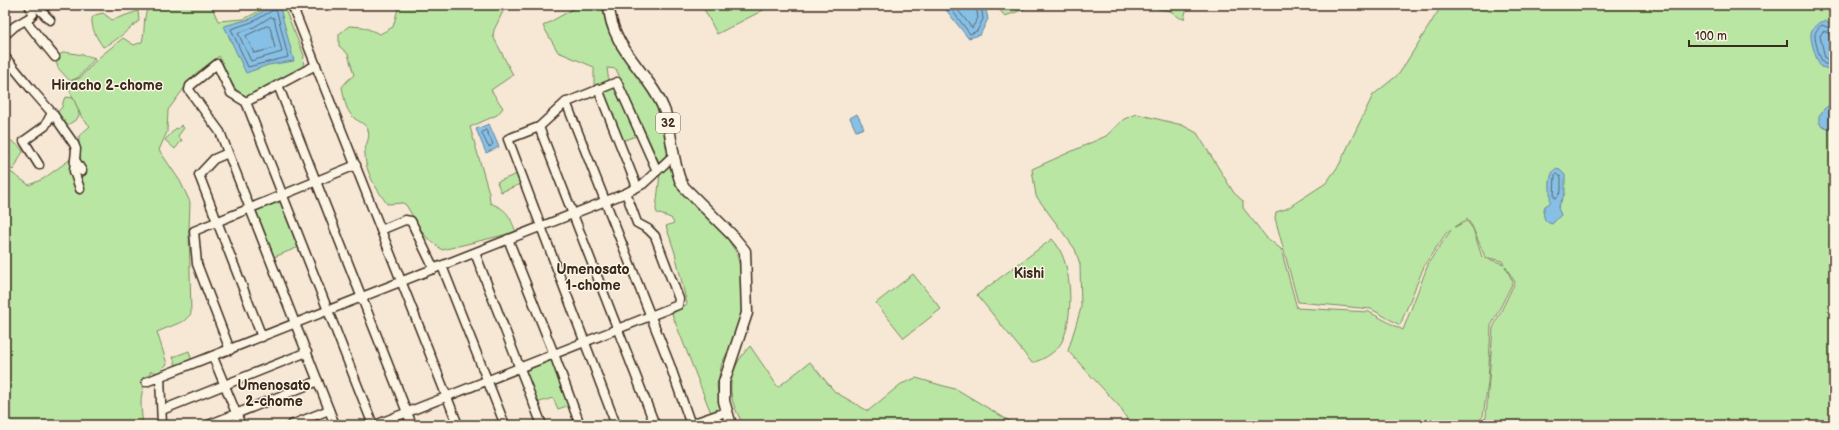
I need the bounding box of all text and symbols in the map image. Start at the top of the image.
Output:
scale bar [1689,22,1787,48]
text: 100 m [1695,29,1727,44]
district label: Hiracho 2-chome [51,77,163,94]
road number: 32 [656,113,680,133]
district label: Umenosato 1-chome [556,261,630,294]
district label: Kishi [1014,265,1044,282]
district label: Umenosato 2-chome [237,377,311,410]

